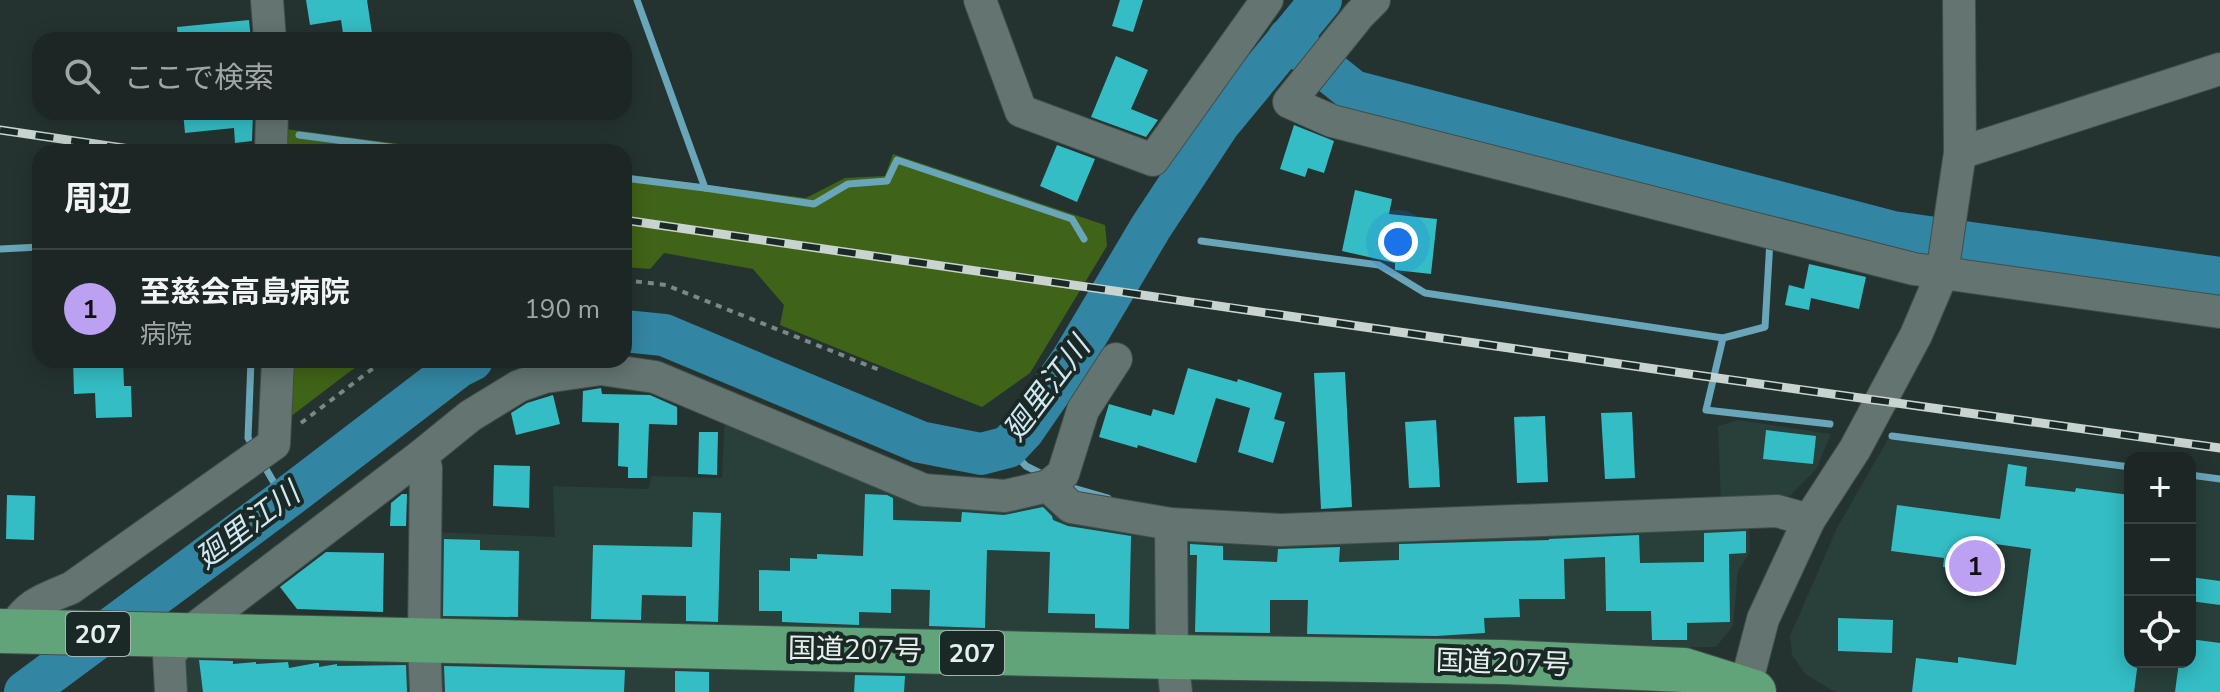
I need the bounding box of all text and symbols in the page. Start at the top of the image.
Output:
search box [32,32,632,120]
icon: search [60,54,104,98]
text: ここで検索 [124,58,274,99]
text: 周辺 [64,176,132,222]
your location [1378,222,1418,262]
text: 至慈会高島病院 [140,272,350,313]
text: 1 [82,292,98,327]
text: 190 m [524,292,600,327]
text: 病院 [140,317,192,352]
water label: 廻里江川 [995,326,1101,449]
map controls [2124,452,2196,668]
button: + [2124,452,2196,524]
water label: 廻里江川 [188,472,311,578]
button: − [2124,524,2196,596]
pin: 1 [1949,536,2001,596]
button: locate [2124,596,2196,668]
road number: 207 [66,612,130,656]
street label: 国道207号 [787,630,923,670]
road number: 207 [940,631,1004,675]
street label: 国道207号 [1435,642,1571,684]

